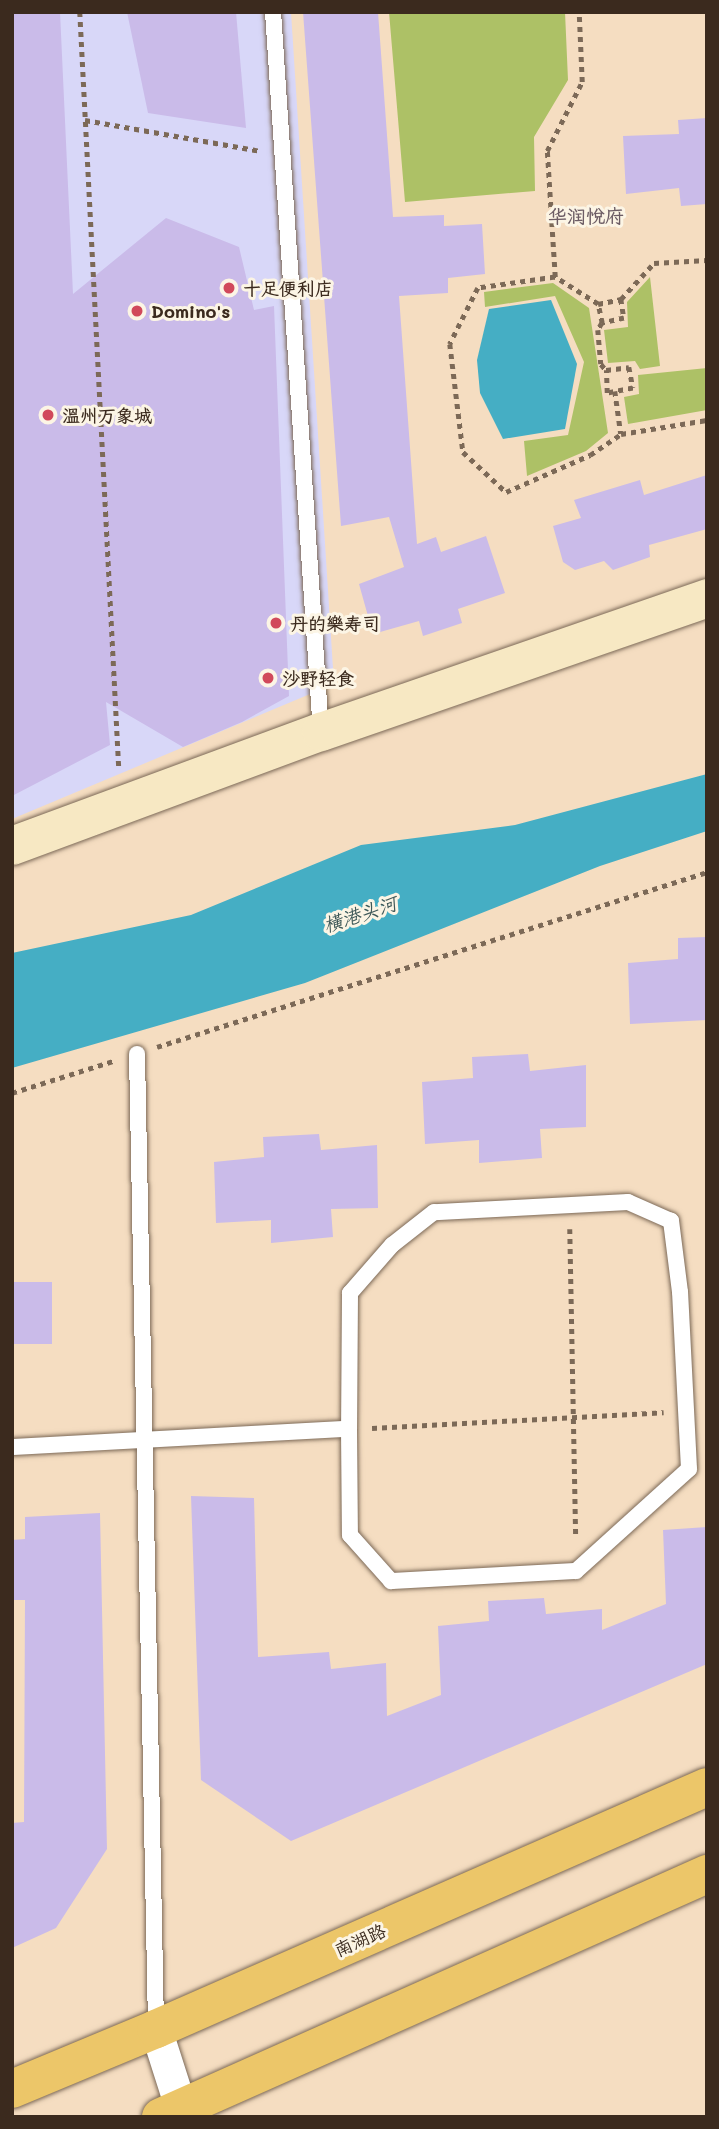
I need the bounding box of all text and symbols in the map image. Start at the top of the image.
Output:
district label: 华润悦府 [548,205,624,227]
place label: 十足便利店 [243,277,333,299]
marker: 十足便利店 [221,280,237,296]
place label: Domino's [151,300,230,322]
marker: Domino's [129,303,145,319]
place label: 温州万象城 [62,404,152,426]
marker: 温州万象城 [40,407,56,423]
place label: 丹的樂寿司 [290,612,380,634]
marker: 丹的樂寿司 [268,615,284,631]
place label: 沙野轻食 [282,667,354,689]
marker: 沙野轻食 [260,670,276,686]
water label: 横港头河 [320,891,400,937]
street label: 南湖路 [331,1919,389,1961]

